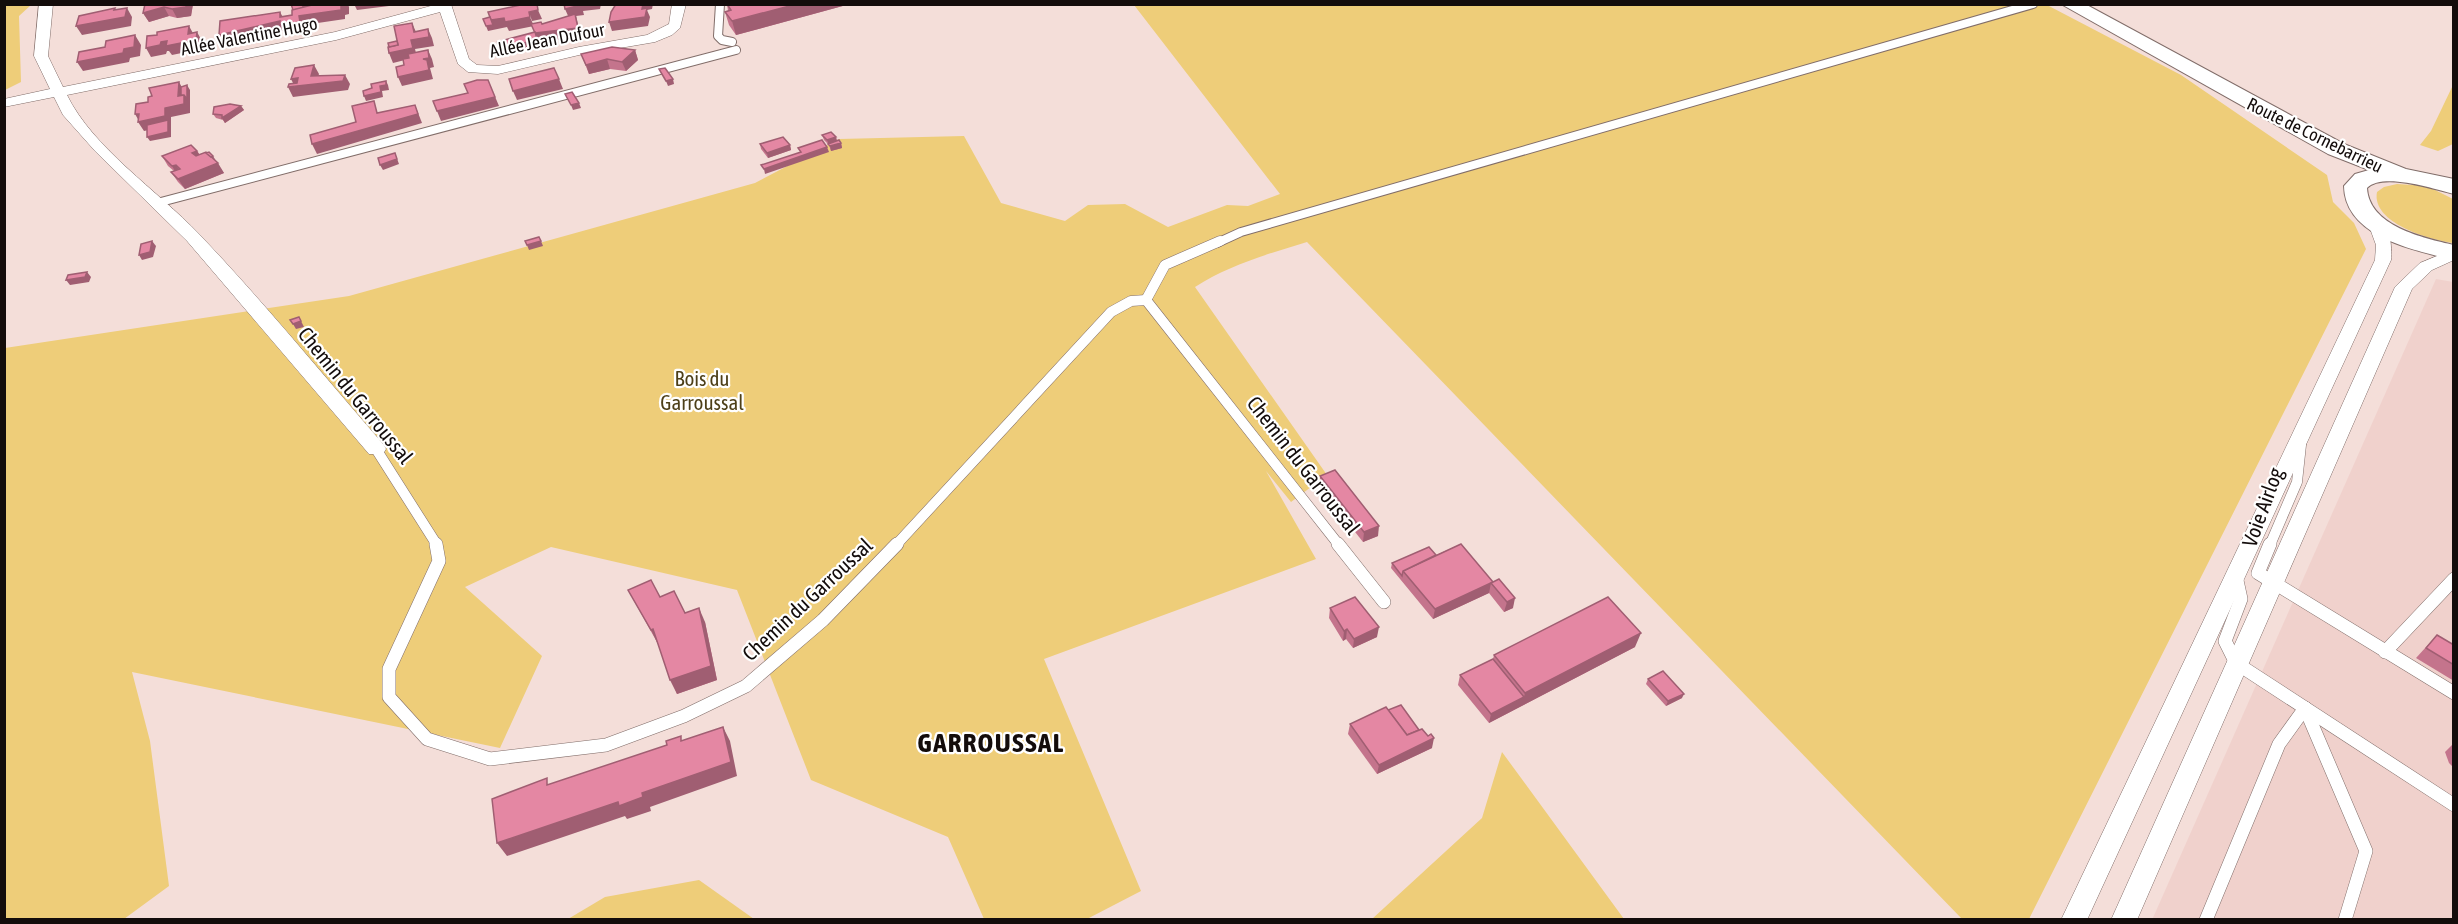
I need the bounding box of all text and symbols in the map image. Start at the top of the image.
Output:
street label: Allée Valentine Hugo [179,12,319,60]
street label: Allée Jean Dufour [488,18,607,61]
street label: Route de Cornebarrieu [2244,93,2386,177]
street label: Chemin du Garroussal [294,322,419,468]
park label: Bois du Garroussal [660,366,744,414]
street label: Chemin du Garroussal [1243,391,1366,539]
street label: Voie Airlog [2237,464,2287,550]
street label: Chemin du Garroussal [737,532,877,665]
district label: GARROUSSAL [917,727,1065,758]

